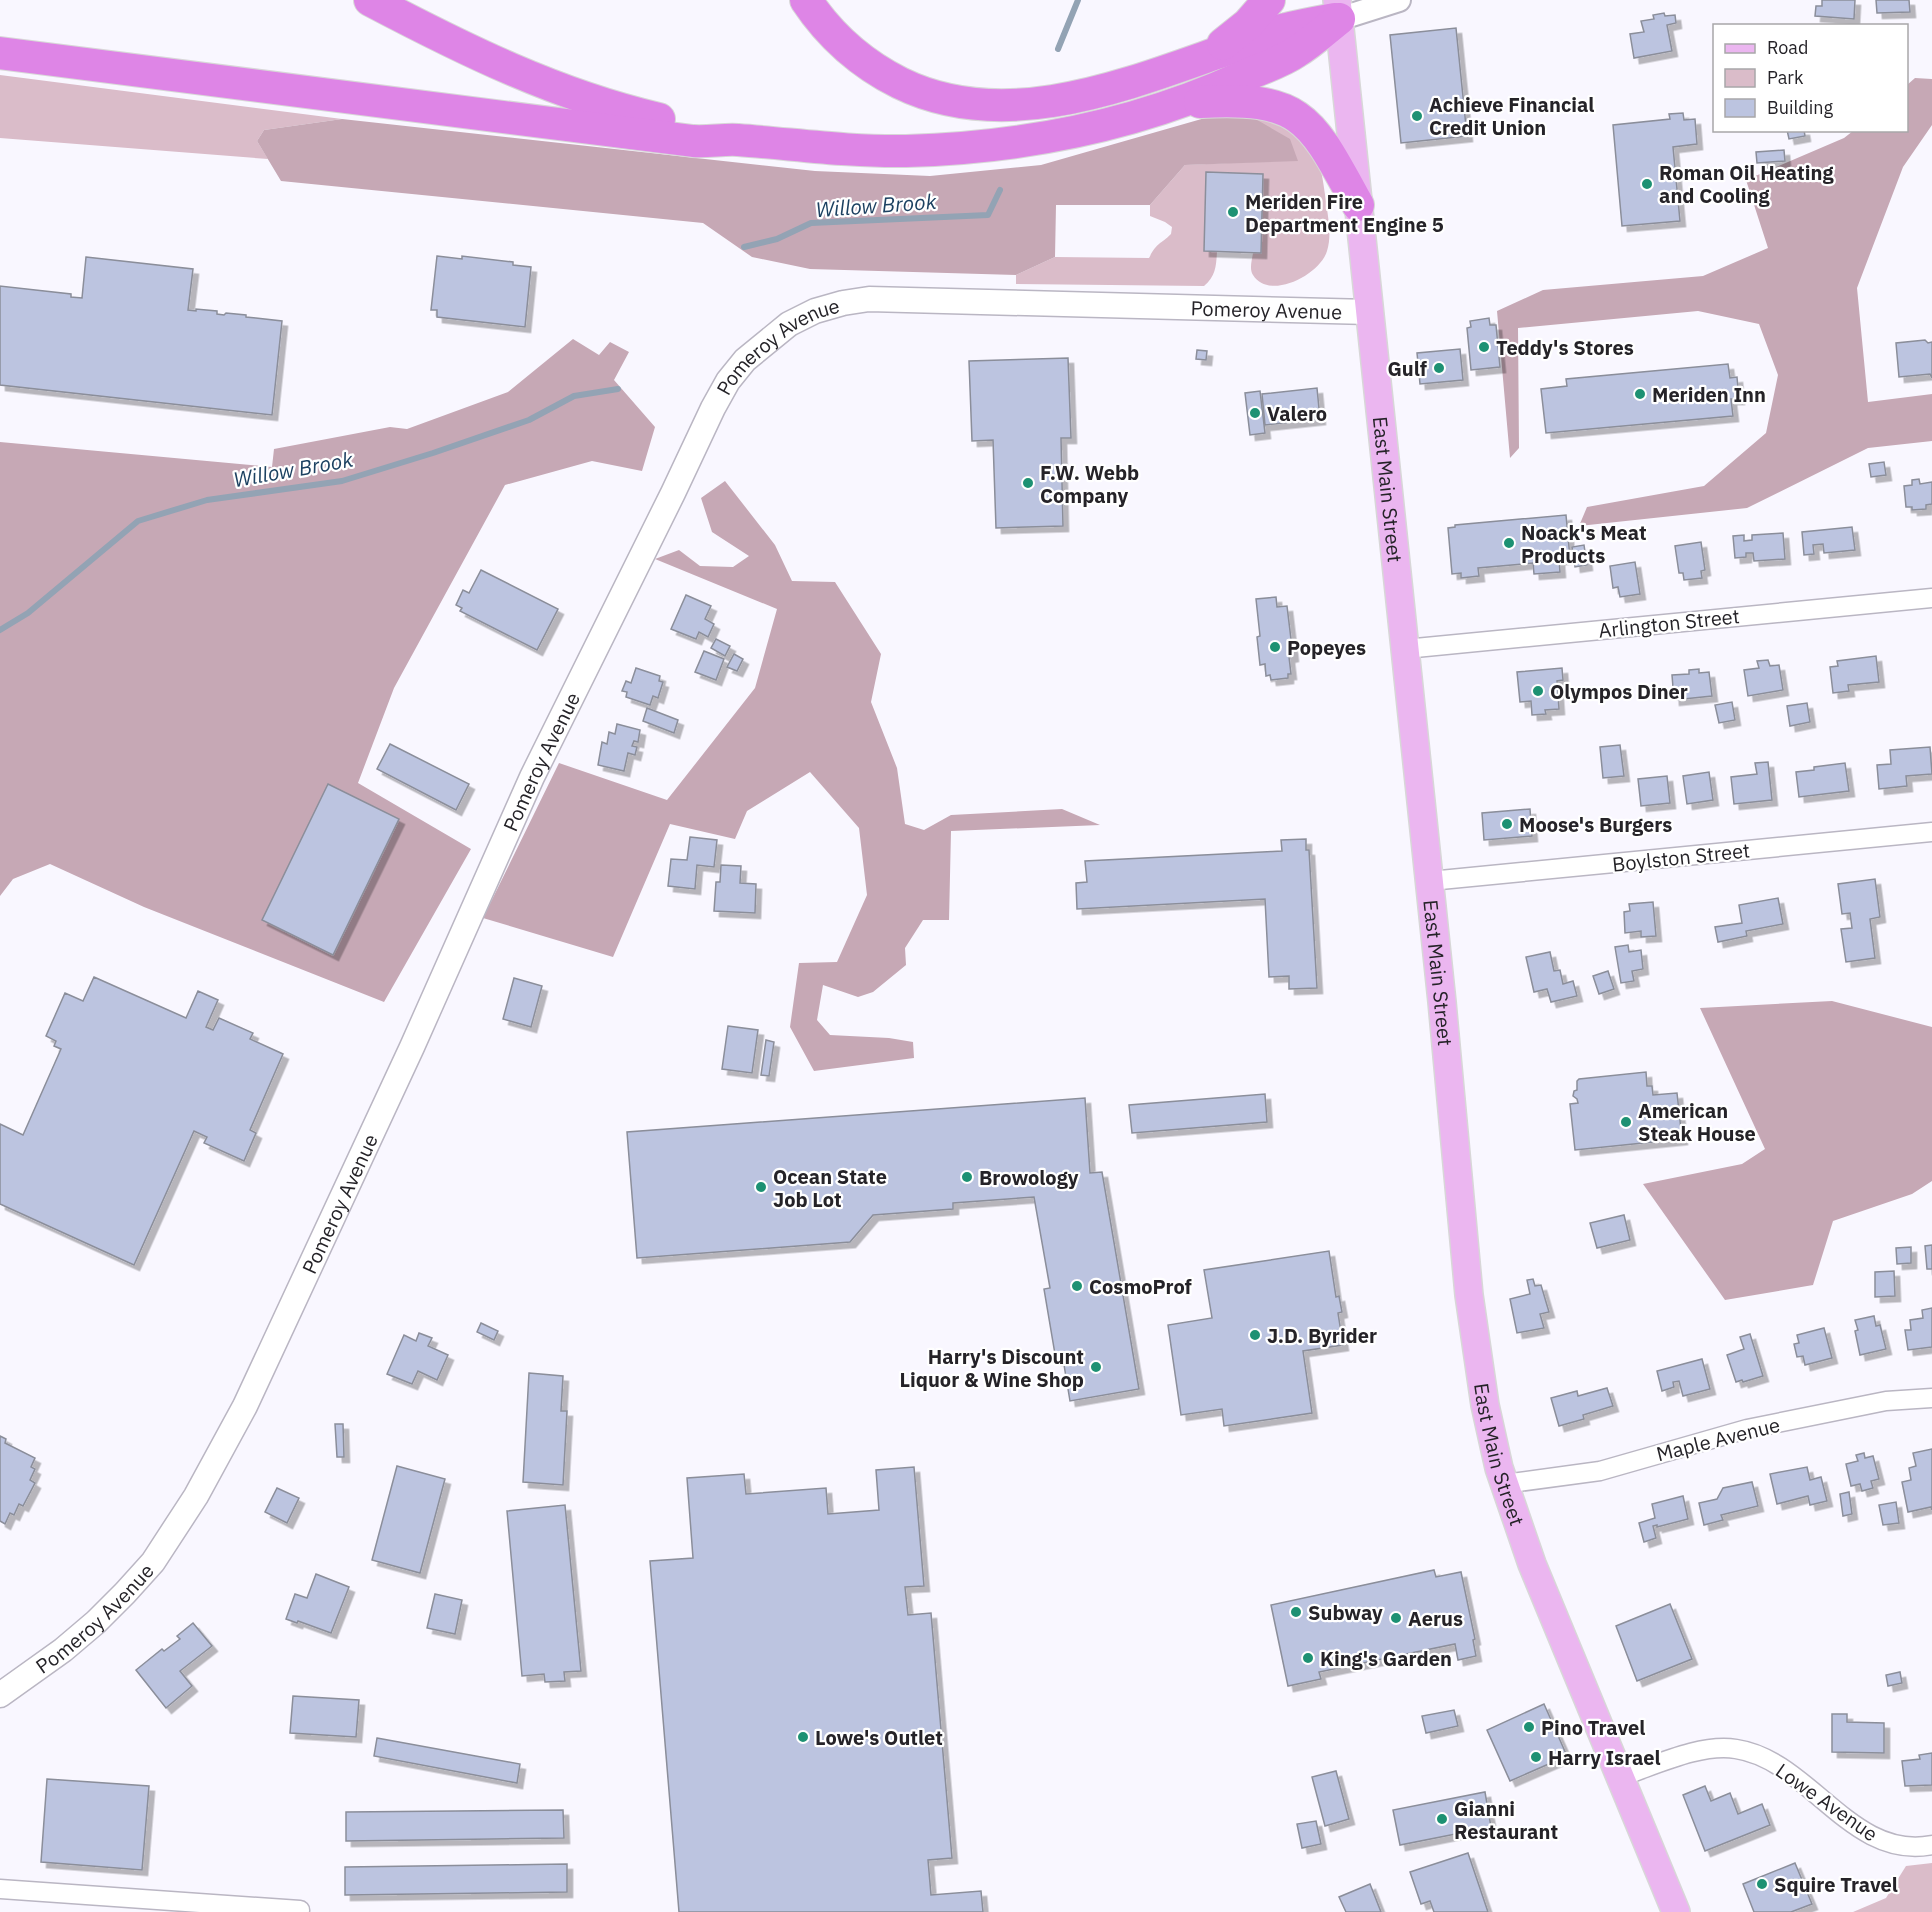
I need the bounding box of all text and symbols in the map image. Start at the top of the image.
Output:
legend [1713,24,1908,132]
text: Road [1767,36,1808,59]
text: Park [1767,66,1804,89]
place label: Achieve Financial Credit Union [1429,91,1594,141]
text: Building [1767,96,1834,119]
marker: Achieve Financial Credit Union [1410,109,1424,123]
place label: Roman Oil Heating and Cooling [1659,159,1834,209]
marker: Roman Oil Heating and Cooling [1640,177,1654,191]
water label: Willow Brook [815,187,938,223]
place label: Meriden Fire Department Engine 5 [1245,188,1444,238]
marker: Meriden Fire Department Engine 5 [1226,205,1240,219]
street label: Pomeroy Avenue [710,291,842,400]
street label: Pomeroy Avenue [1190,294,1342,325]
place label: Teddy's Stores [1496,334,1634,361]
marker: Teddy's Stores [1477,340,1491,354]
place label: Gulf [1387,355,1427,382]
marker: Gulf [1432,361,1446,375]
place label: Meriden Inn [1652,381,1766,408]
marker: Meriden Inn [1633,387,1647,401]
place label: Valero [1267,400,1327,427]
marker: Valero [1248,406,1262,420]
street label: East Main Street [1367,415,1409,564]
water label: Willow Brook [231,445,356,493]
place label: F.W. Webb Company [1040,459,1139,509]
marker: F.W. Webb Company [1021,476,1035,490]
place label: Noack's Meat Products [1521,519,1647,569]
marker: Noack's Meat Products [1502,536,1516,550]
street label: Arlington Street [1597,602,1741,644]
place label: Popeyes [1287,634,1366,661]
marker: Popeyes [1268,640,1282,654]
place label: Olympos Diner [1550,678,1688,705]
marker: Olympos Diner [1531,684,1545,698]
street label: Pomeroy Avenue [496,687,586,835]
place label: Moose's Burgers [1519,811,1672,838]
marker: Moose's Burgers [1500,817,1514,831]
street label: Boylston Street [1611,836,1751,878]
street label: East Main Street [1418,898,1459,1047]
place label: American Steak House [1638,1097,1756,1147]
marker: American Steak House [1619,1115,1633,1129]
street label: Pomeroy Avenue [295,1129,383,1278]
place label: Ocean State Job Lot [773,1163,887,1213]
place label: Browology [979,1164,1079,1191]
marker: Browology [960,1170,974,1184]
marker: Ocean State Job Lot [754,1180,768,1194]
place label: CosmoProf [1089,1273,1192,1300]
marker: CosmoProf [1070,1279,1084,1293]
place label: J.D. Byrider [1267,1322,1377,1349]
marker: J.D. Byrider [1248,1328,1262,1342]
place label: Harry's Discount Liquor & Wine Shop [899,1343,1084,1393]
marker: Harry's Discount Liquor & Wine Shop [1089,1360,1103,1374]
street label: East Main Street [1468,1381,1531,1529]
street label: Maple Avenue [1653,1411,1783,1467]
street label: Pomeroy Avenue [30,1557,159,1679]
place label: Subway [1308,1599,1383,1626]
marker: Subway [1289,1605,1303,1619]
place label: Aerus [1408,1605,1463,1632]
marker: Aerus [1389,1611,1403,1625]
place label: King's Garden [1320,1645,1452,1672]
marker: King's Garden [1301,1651,1315,1665]
place label: Pino Travel [1541,1714,1645,1741]
marker: Pino Travel [1522,1720,1536,1734]
place label: Lowe's Outlet [815,1724,943,1751]
marker: Lowe's Outlet [796,1730,810,1744]
place label: Harry Israel [1548,1744,1661,1771]
marker: Harry Israel [1529,1750,1543,1764]
street label: Lowe Avenue [1771,1757,1883,1847]
place label: Gianni Restaurant [1454,1795,1558,1845]
marker: Gianni Restaurant [1435,1812,1449,1826]
place label: Squire Travel [1774,1871,1898,1898]
marker: Squire Travel [1755,1877,1769,1891]

